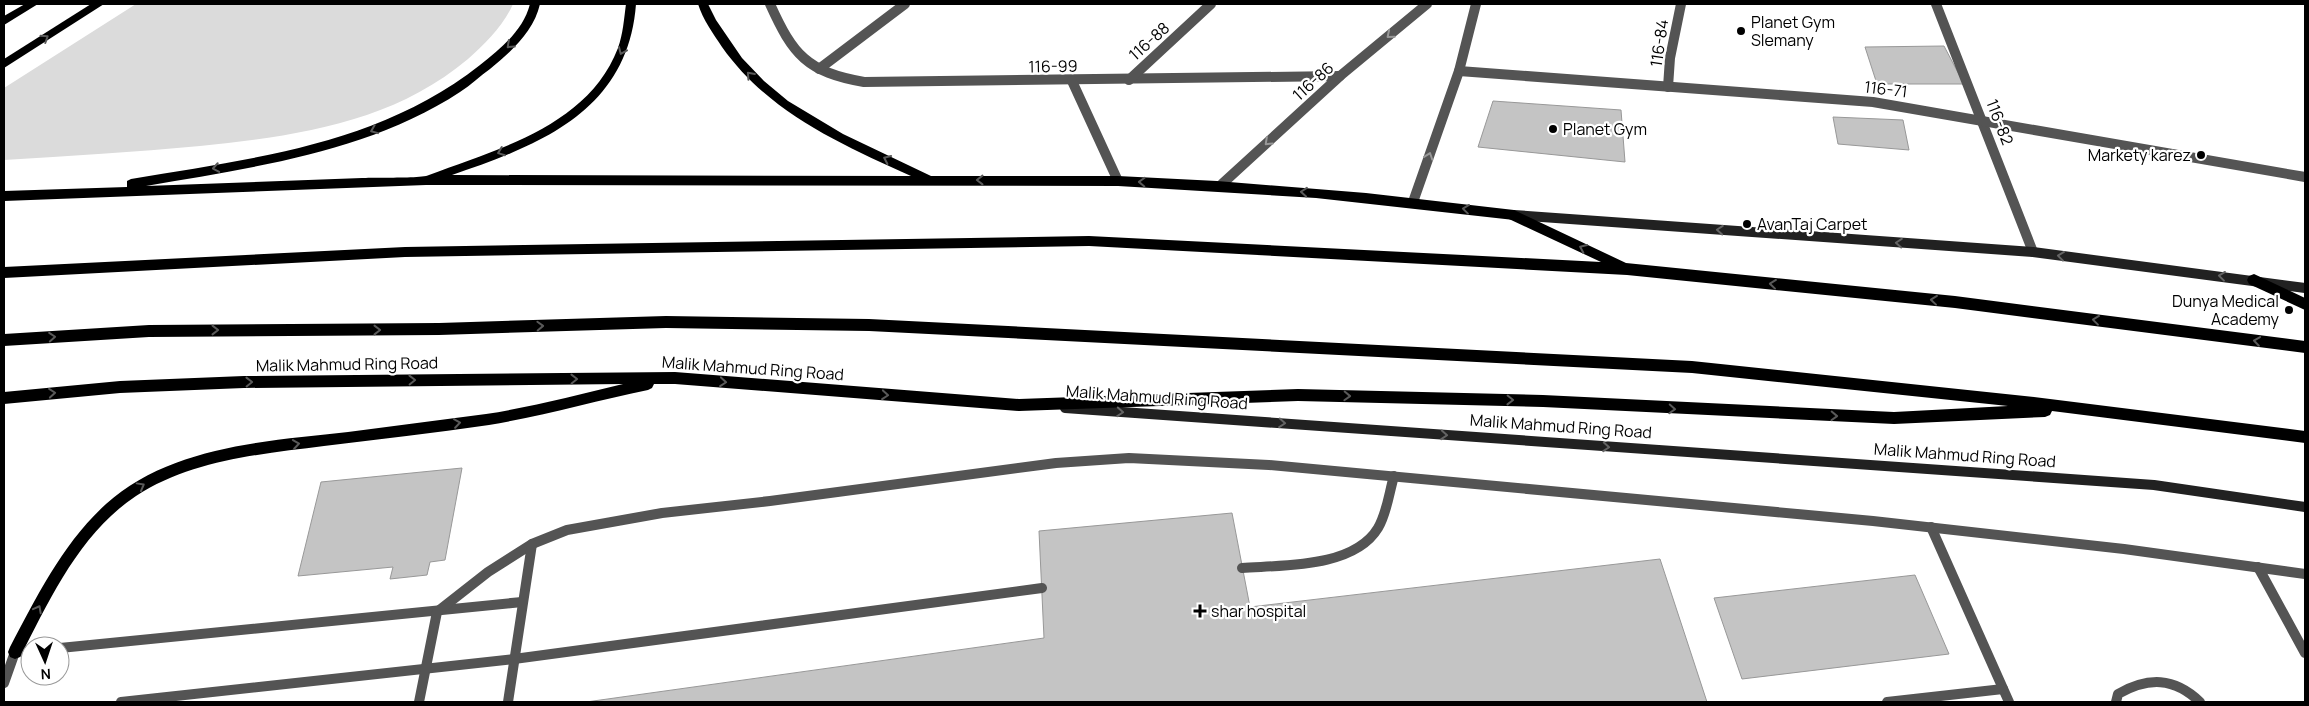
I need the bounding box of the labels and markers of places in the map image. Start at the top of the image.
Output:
place label: Planet Gym Slemany [1751,11,1835,51]
marker: Planet Gym Slemany [1735,25,1747,37]
place label: Planet Gym [1563,118,1647,140]
marker: Planet Gym [1547,123,1559,135]
place label: Markety karez [2088,144,2191,166]
marker: Markety karez [2195,149,2207,161]
place label: AvanTaj Carpet [1757,213,1867,235]
marker: AvanTaj Carpet [1741,218,1753,230]
place label: Dunya Medical Academy [2172,290,2280,330]
marker: Dunya Medical Academy [2283,304,2295,316]
place label: shar hospital [1211,600,1306,622]
marker: shar hospital [1193,604,1207,618]

